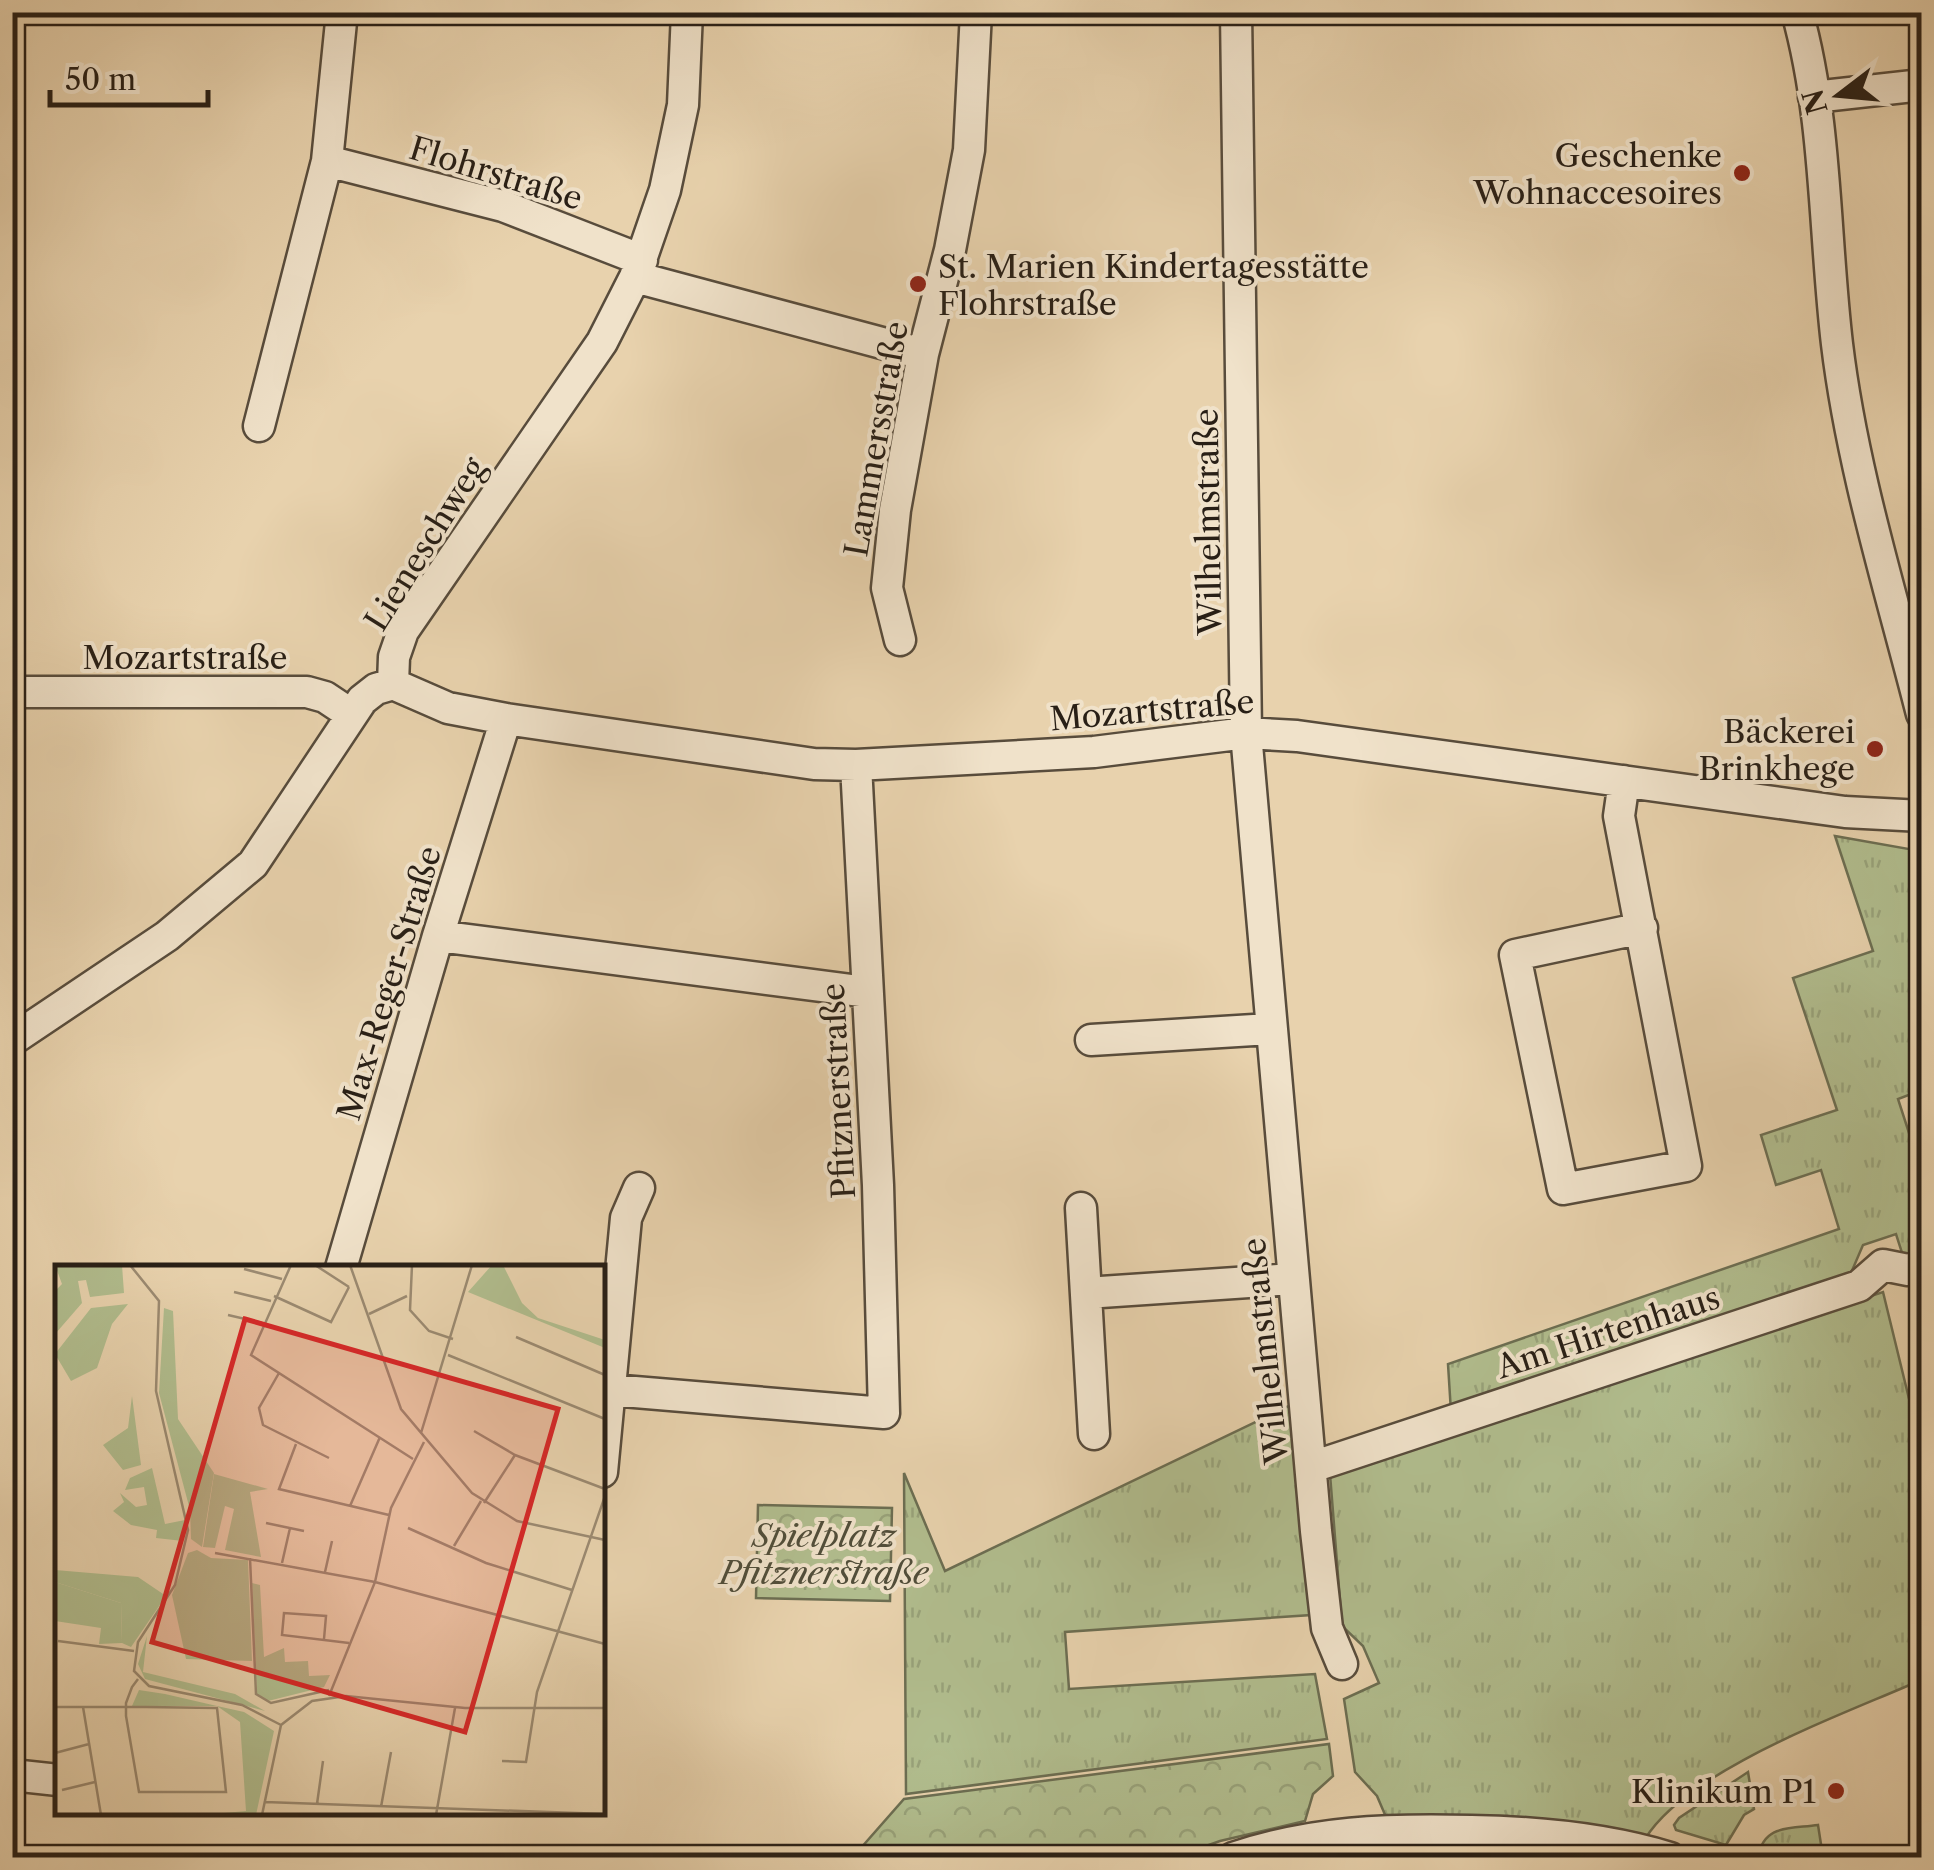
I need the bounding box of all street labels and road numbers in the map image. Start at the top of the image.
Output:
street label: Flohrstraße [405,128,587,218]
street label: Lammersstraße [836,318,916,560]
street label: Wilhelmstraße [1187,408,1229,637]
street label: Lieneschweg [356,449,494,638]
street label: Mozartstraße [83,638,287,677]
street label: Mozartstraße [1048,682,1256,738]
street label: Max-Reger-Straße [329,841,449,1125]
street label: Pfitznerstraße [813,982,863,1200]
street label: Wilhelmstraße [1234,1236,1296,1467]
street label: Am Hirtenhaus [1490,1278,1725,1387]

